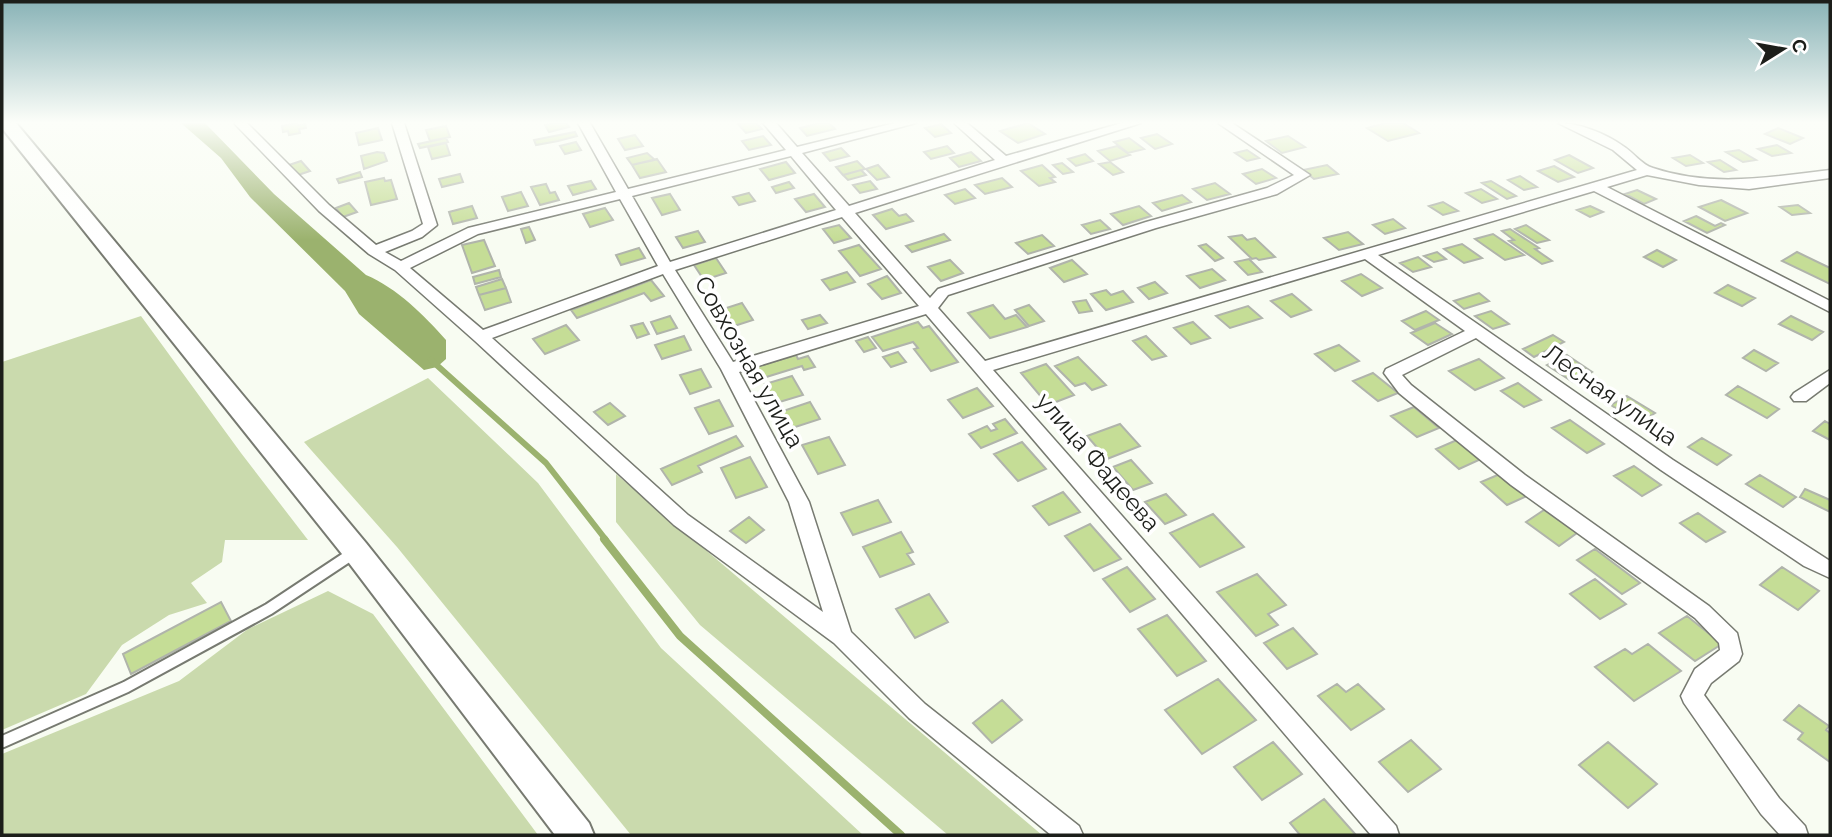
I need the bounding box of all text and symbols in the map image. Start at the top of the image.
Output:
north arrow [1748,14,1818,84]
text: С [1788,37,1812,54]
street label: Совхозная улица [688,271,810,453]
street label: Лесная улица [1537,338,1683,452]
street label: улица Фадеева [1030,386,1167,537]

